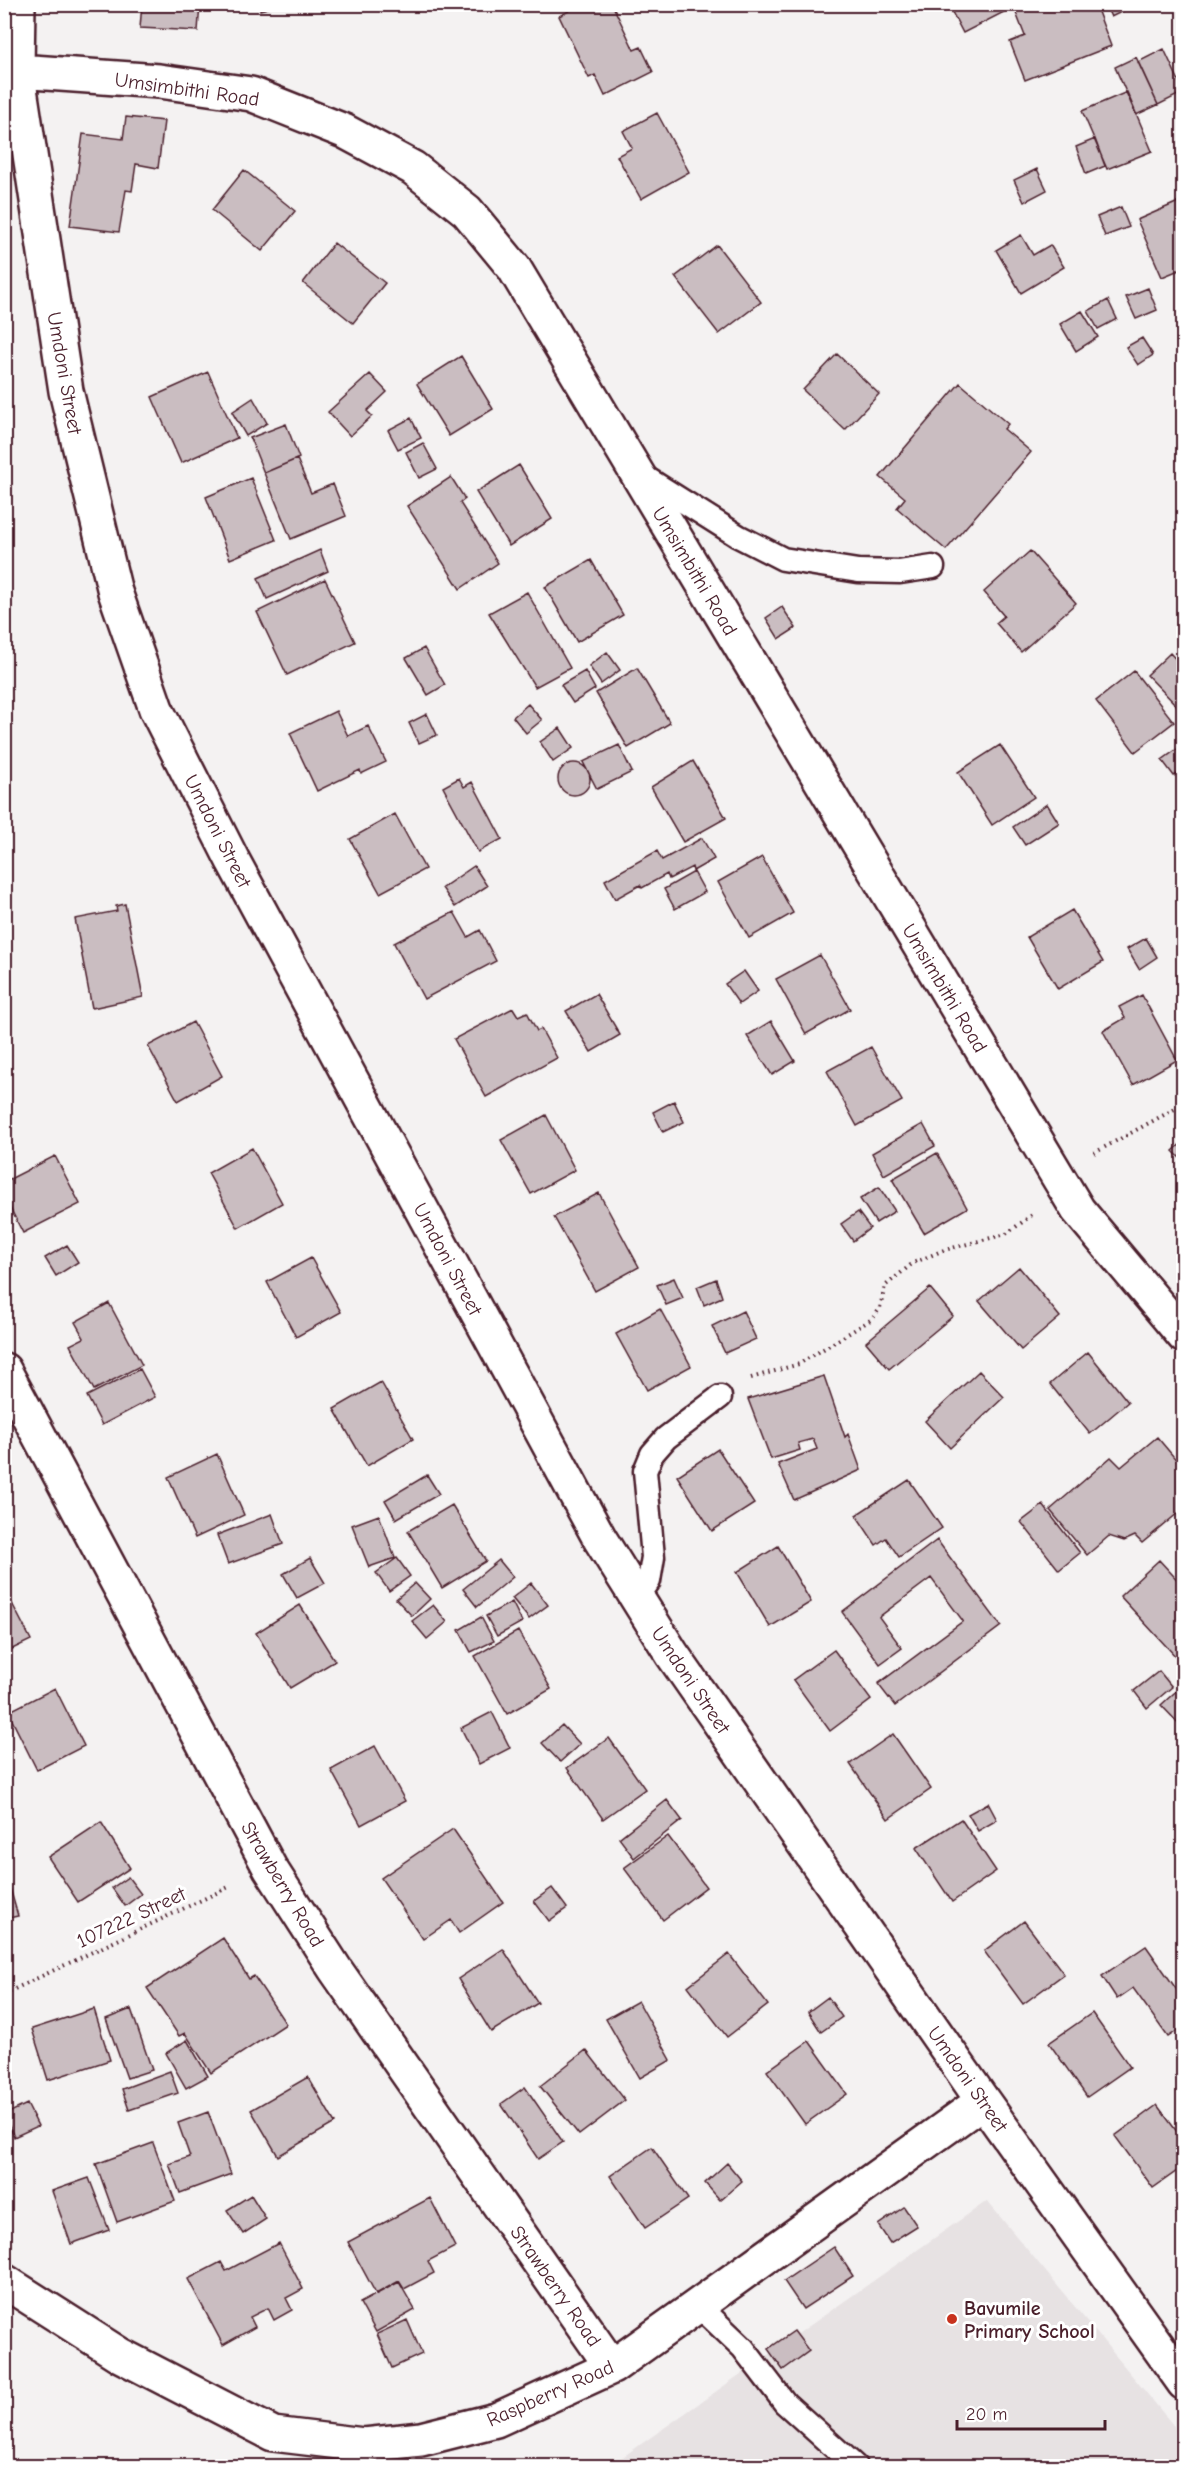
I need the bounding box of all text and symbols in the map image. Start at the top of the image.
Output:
street label: Umsimbithi Road [113,68,261,111]
street label: Umdoni Street [42,310,87,437]
street label: Umsimbithi Road [647,503,742,640]
street label: Umdoni Street [179,771,257,893]
street label: Umsimbithi Road [897,920,992,1057]
street label: Umdoni Street [408,1199,487,1320]
street label: Umdoni Street [646,1622,735,1739]
street label: Strawberry Road [236,1817,329,1951]
street label: 107222 Street [73,1882,191,1953]
street label: Umdoni Street [923,2022,1013,2138]
street label: Strawberry Road [505,2222,606,2351]
place label: Bavumile Primary School [964,2297,1095,2343]
marker: Bavumile Primary School [945,2312,959,2326]
street label: Raspberry Road [483,2355,617,2432]
scale bar [957,2393,1106,2431]
text: 20 m [966,2404,1007,2425]

